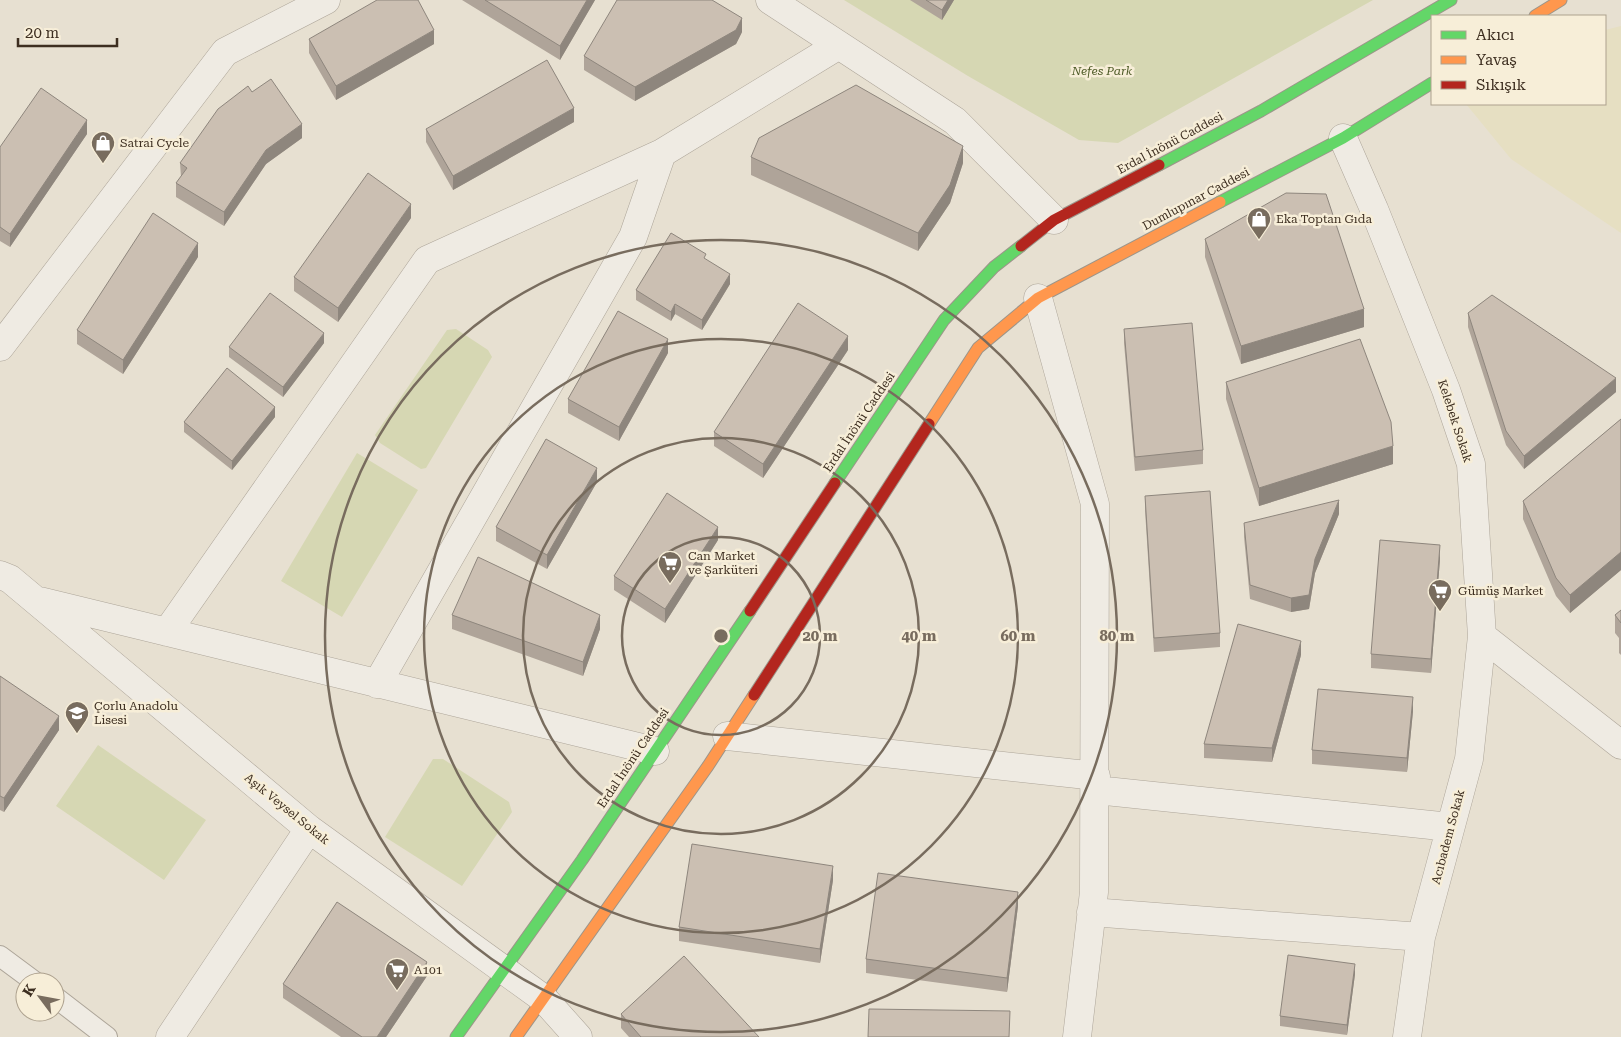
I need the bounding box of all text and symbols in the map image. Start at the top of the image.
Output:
scale bar [18,15,116,47]
legend [1431,15,1606,105]
text: 20 m [25,24,60,42]
text: Akıcı [1476,26,1514,44]
text: Yavaş [1476,51,1517,69]
park label: Nefes Park [1071,64,1133,78]
text: Sıkışık [1476,76,1526,94]
street label: Erdal İnönü Caddesi [1115,109,1225,177]
shop icon: Satrai Cycle [90,130,116,164]
place label: Satrai Cycle [120,136,190,150]
street label: Dumlupınar Caddesi [1140,165,1252,233]
shop icon: Eka Toptan Gıda [1246,206,1272,240]
place label: Eka Toptan Gıda [1276,212,1372,226]
street label: Erdal İnönü Caddesi [820,369,898,475]
street label: Kelebek Sokak [1435,378,1475,465]
place label: Can Market ve Şarküteri [688,549,758,577]
supermarket icon: Can Market ve Şarküteri [657,550,683,584]
supermarket icon: Gümüş Market [1427,578,1453,612]
place label: Gümüş Market [1458,584,1544,598]
centre of rings [712,627,730,645]
text: 20 m [802,627,838,645]
text: 40 m [901,627,937,645]
text: 60 m [1000,627,1036,645]
text: 80 m [1099,627,1135,645]
place label: Çorlu Anadolu Lisesi [94,699,178,727]
school or university icon: Çorlu Anadolu Lisesi [64,700,90,734]
street label: Erdal İnönü Caddesi [594,705,672,811]
street label: Aşık Veysel Sokak [242,771,333,848]
street label: Acıbadem Sokak [1429,788,1467,886]
supermarket icon: A101 [384,957,410,991]
place label: A101 [414,963,443,977]
north arrow [15,972,65,1022]
text: K [19,981,39,999]

